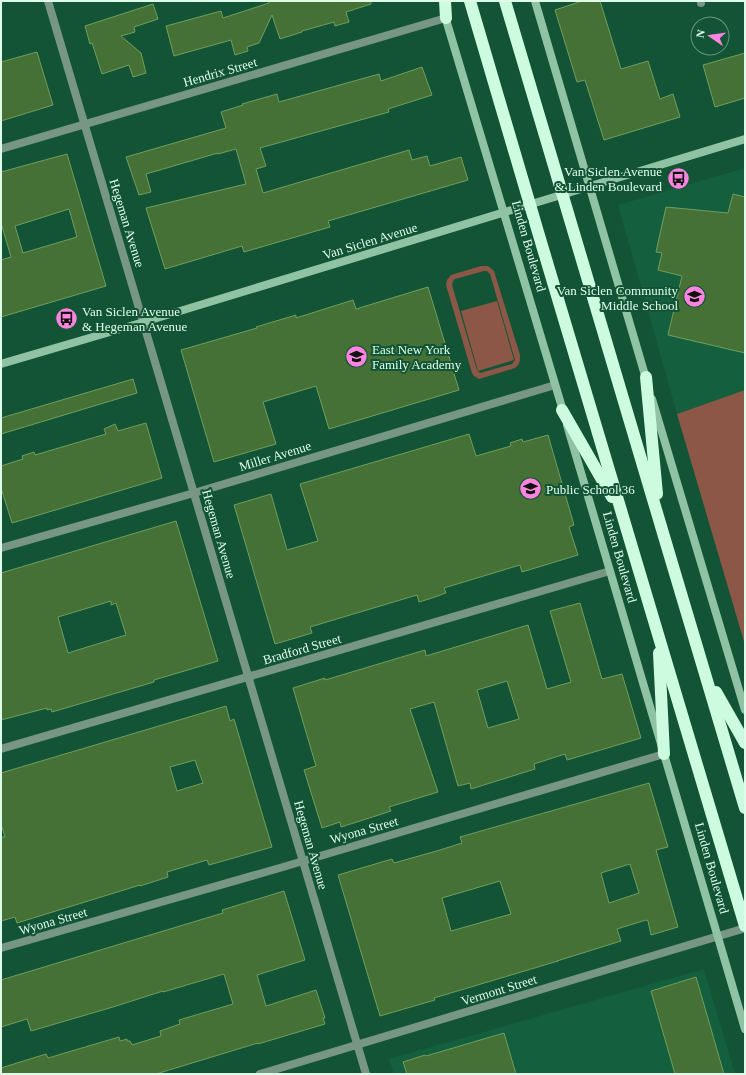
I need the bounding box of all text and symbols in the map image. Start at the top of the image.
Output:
north arrow [690,16,730,56]
text: N [694,28,707,39]
street label: Hendrix Street [181,54,259,90]
place label: Van Siclen Avenue & Linden Boulevard [554,164,662,194]
bus stop icon: Van Siclen Avenue & Linden Boulevard [665,165,691,191]
street label: Hegeman Avenue [106,177,148,269]
street label: Linden Boulevard [509,199,549,294]
street label: Van Siclen Avenue [321,219,419,262]
place label: Van Siclen Community Middle School [557,283,678,313]
school or university icon: Van Siclen Community Middle School [681,284,707,310]
place label: Van Siclen Avenue & Hegeman Avenue [82,304,187,334]
bus stop icon: Van Siclen Avenue & Hegeman Avenue [53,305,79,331]
place label: East New York Family Academy [372,342,462,372]
school or university icon: East New York Family Academy [344,343,370,369]
street label: Miller Avenue [237,438,313,474]
school or university icon: Public School 36 [518,476,544,502]
place label: Public School 36 [546,482,635,497]
street label: Hegeman Avenue [199,488,239,580]
street label: Linden Boulevard [600,510,640,605]
street label: Bradford Street [261,631,343,667]
street label: Hegeman Avenue [291,799,331,891]
street label: Wyona Street [328,813,400,847]
street label: Linden Boulevard [692,821,732,916]
street label: Wyona Street [17,904,89,938]
street label: Vermont Street [459,971,539,1009]

